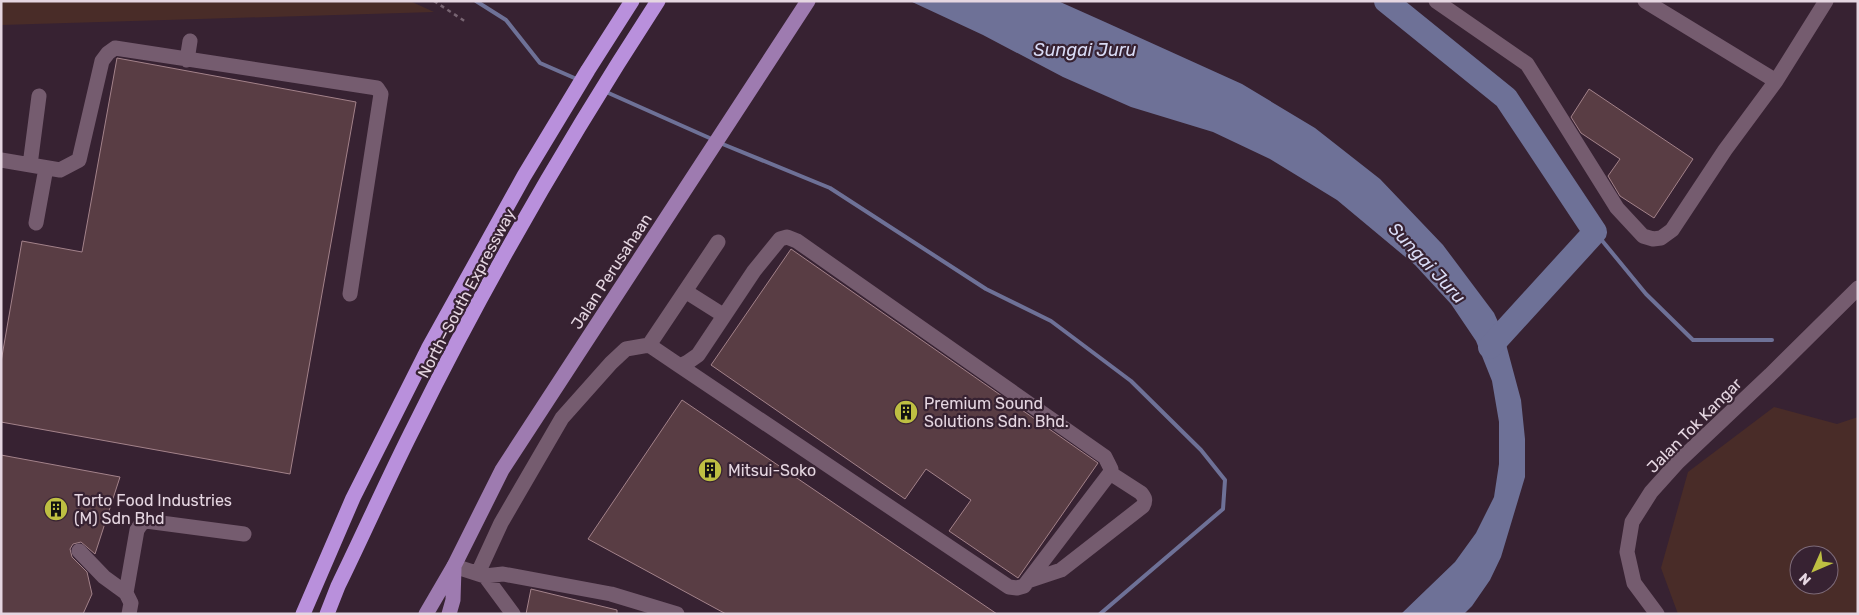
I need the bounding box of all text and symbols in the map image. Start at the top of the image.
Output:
water label: Sungai Juru [1034,39,1137,61]
street label: North–South Expressway [414,205,519,381]
street label: Jalan Perusahaan [567,210,656,333]
water label: Sungai Juru [1384,218,1470,308]
street label: Jalan Tok Kangar [1643,374,1746,477]
place label: Premium Sound Solutions Sdn. Bhd. [924,394,1069,431]
building icon: Premium Sound Solutions Sdn. Bhd. [893,399,919,425]
building icon: Mitsui-Soko [697,457,723,483]
place label: Mitsui-Soko [728,461,816,480]
place label: Torto Food Industries (M) Sdn Bhd [74,491,232,528]
building icon: Torto Food Industries (M) Sdn Bhd [43,496,69,522]
north arrow [1789,545,1839,595]
text: N [1796,569,1815,588]

